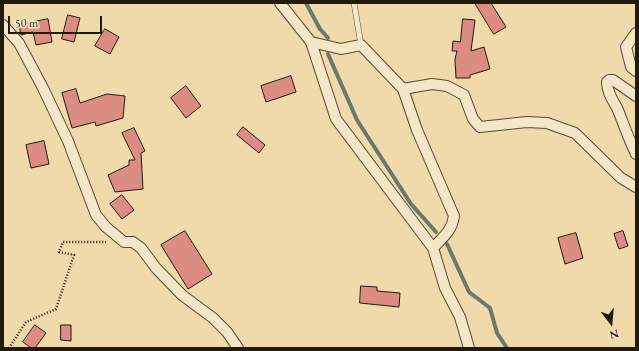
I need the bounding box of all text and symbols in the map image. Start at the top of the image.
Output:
scale bar [10,8,104,34]
text: 50 m [15,15,38,31]
north arrow [591,303,631,343]
text: N [608,327,621,342]

